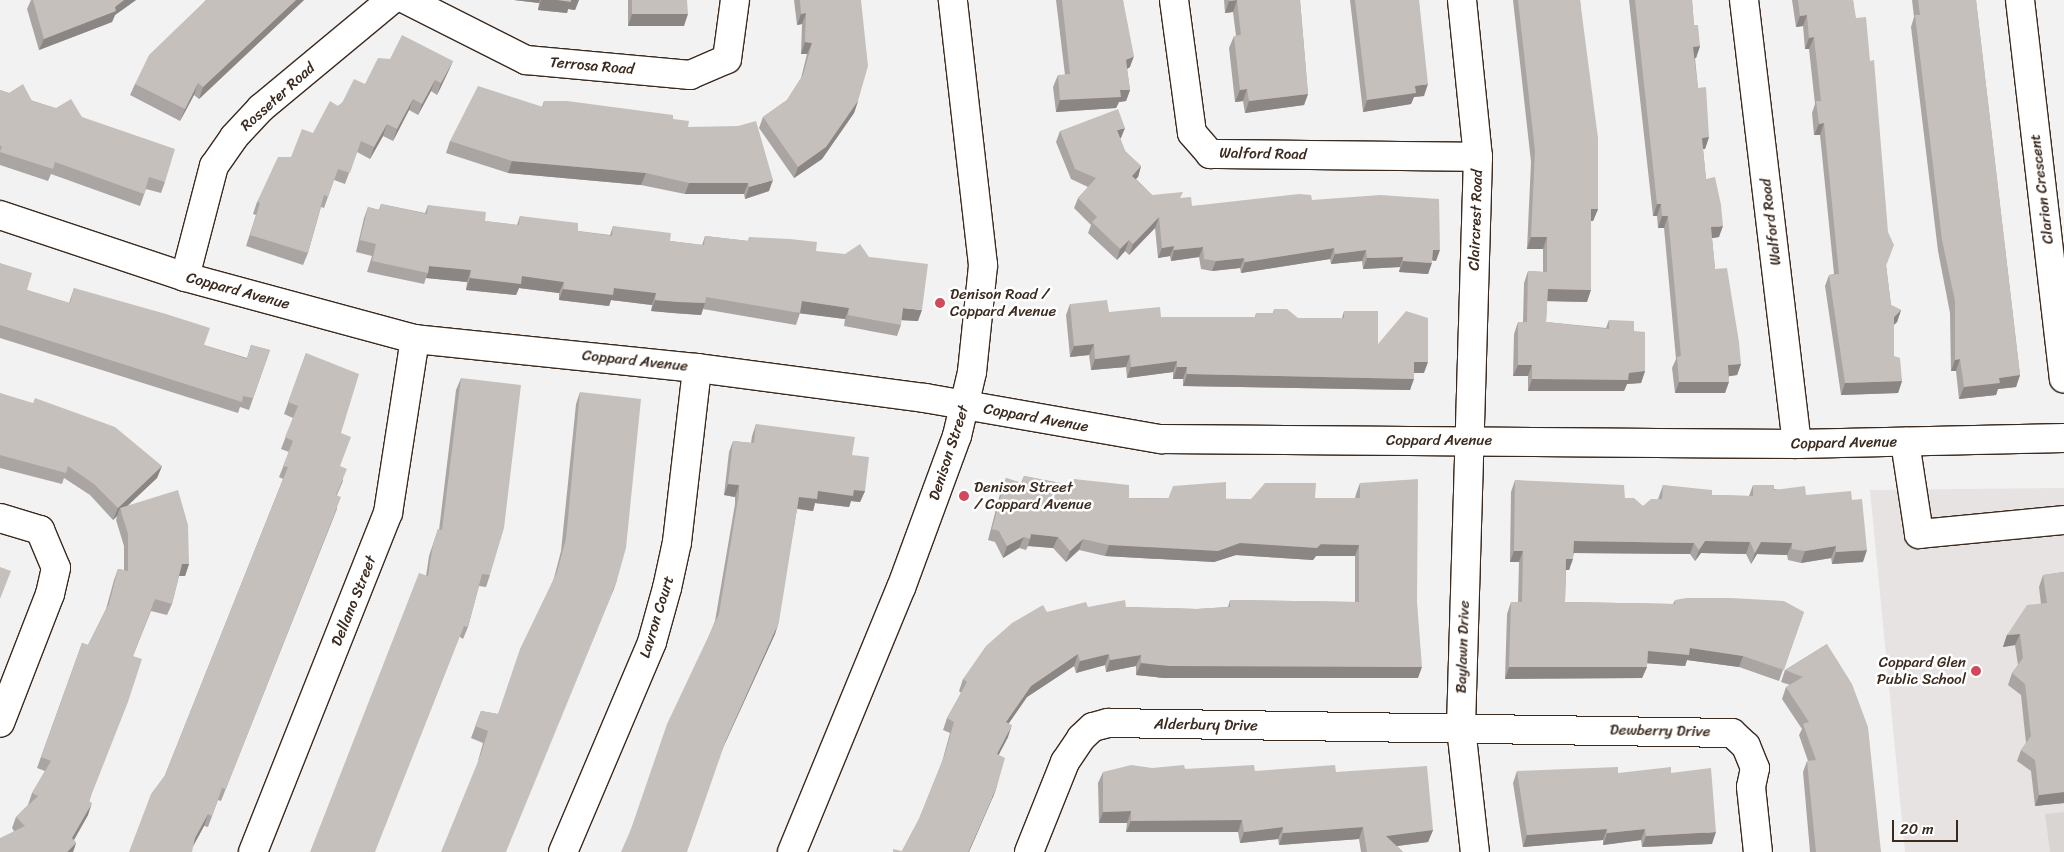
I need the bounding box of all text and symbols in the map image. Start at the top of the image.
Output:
street label: Terrosa Road [549,53,635,79]
street label: Rosseter Road [237,59,319,135]
street label: Clarion Crescent [2026,133,2058,245]
street label: Walford Road [1219,144,1307,164]
street label: Claircrest Road [1465,169,1487,271]
street label: Walford Road [1757,177,1785,267]
street label: Coppard Avenue [184,269,292,313]
place label: Denison Road / Coppard Avenue [950,285,1056,320]
marker: Denison Road / Coppard Avenue [934,297,946,309]
street label: Coppard Avenue [581,346,689,376]
street label: Coppard Avenue [982,400,1090,436]
street label: Denison Street [925,403,973,503]
street label: Coppard Avenue [1386,432,1492,450]
street label: Coppard Avenue [1791,433,1897,453]
place label: Denison Street / Coppard Avenue [974,478,1092,513]
marker: Denison Street / Coppard Avenue [958,490,970,502]
street label: Dellano Street [328,553,380,649]
street label: Lavron Court [636,574,678,660]
street label: Baylawn Drive [1452,600,1474,694]
place label: Coppard Glen Public School [1877,653,1966,688]
marker: Coppard Glen Public School [1970,665,1982,677]
street label: Alderbury Drive [1154,715,1258,735]
street label: Dewberry Drive [1610,721,1710,741]
scale bar [1894,810,1960,842]
text: 20 m [1900,816,1934,842]

